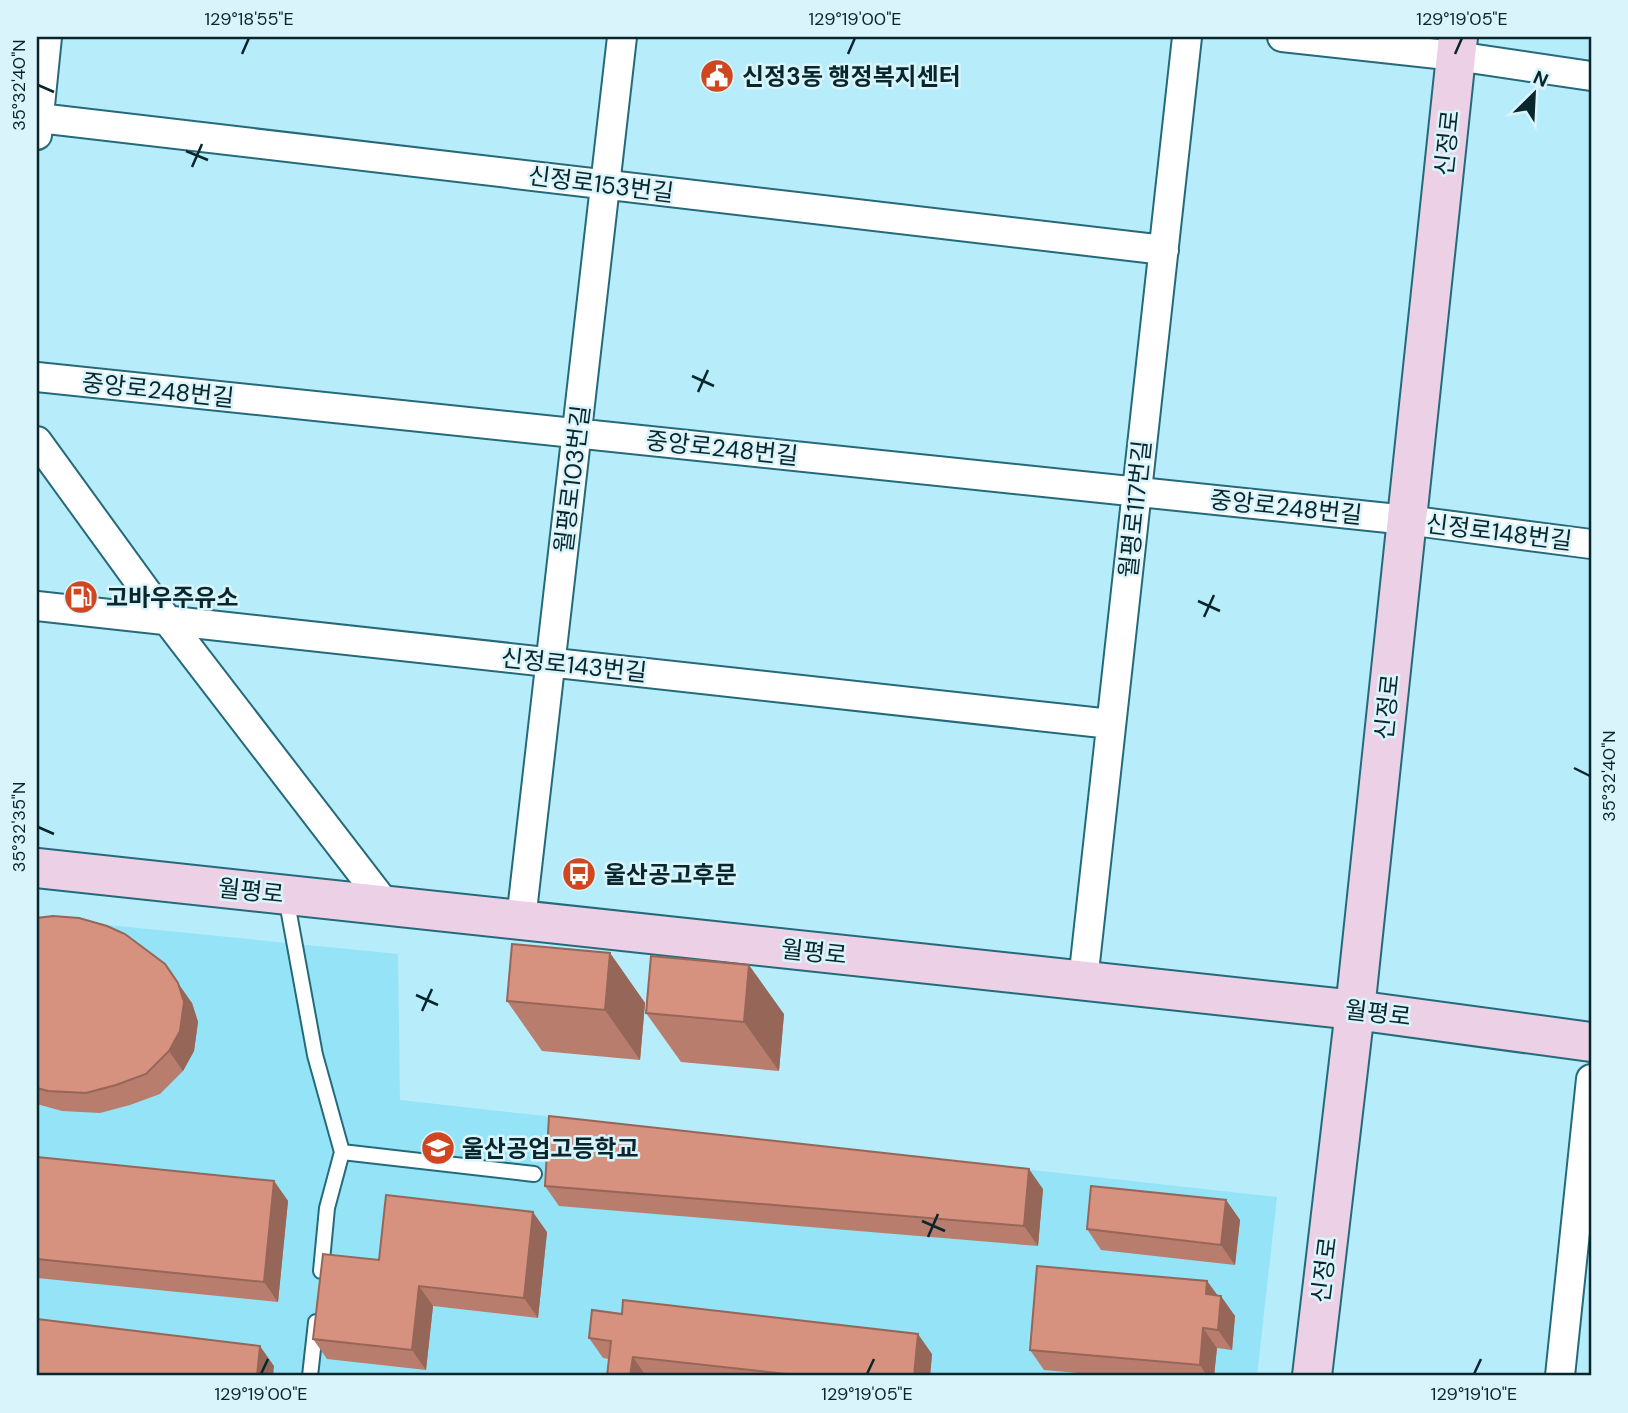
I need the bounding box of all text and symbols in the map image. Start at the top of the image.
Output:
text: 129°18'55"E [204,7,294,31]
text: 129°19'00"E [808,7,902,31]
text: 129°19'05"E [1416,7,1508,31]
text: 35°32'40"N [7,39,31,131]
public building icon: 신정3동 행정복지센터 [698,57,736,95]
north arrow [1498,60,1568,130]
place label: 신정3동 행정복지센터 [742,61,961,92]
text: N [1529,65,1552,93]
street label: 신정로 [1428,108,1466,178]
street label: 신정로153번길 [526,160,676,208]
street label: 중앙로248번길 [80,367,236,413]
street label: 월평로103번길 [548,403,596,555]
street label: 중앙로248번길 [644,425,800,471]
street label: 월평로117번길 [1112,439,1158,579]
street label: 중앙로248번길 [1208,484,1364,530]
street label: 신정로148번길 [1424,508,1574,556]
fuel station icon: 고바우주유소 [62,578,100,616]
place label: 고바우주유소 [106,582,238,613]
street label: 신정로143번길 [499,642,649,688]
street label: 신정로 [1368,672,1406,742]
text: 35°32'40"N [1597,730,1621,822]
text: 35°32'35"N [7,782,31,872]
bus stop icon: 울산공고후문 [560,855,598,893]
place label: 울산공고후문 [604,859,736,890]
street label: 월평로 [216,872,286,910]
street label: 월평로 [779,933,849,971]
street label: 월평로 [1343,994,1413,1032]
school or university icon: 울산공업고등학교 [419,1129,457,1167]
place label: 울산공업고등학교 [462,1133,639,1164]
street label: 신정로 [1305,1235,1343,1305]
text: 129°19'00"E [214,1382,308,1406]
text: 129°19'05"E [821,1382,913,1406]
text: 129°19'10"E [1431,1382,1517,1406]

